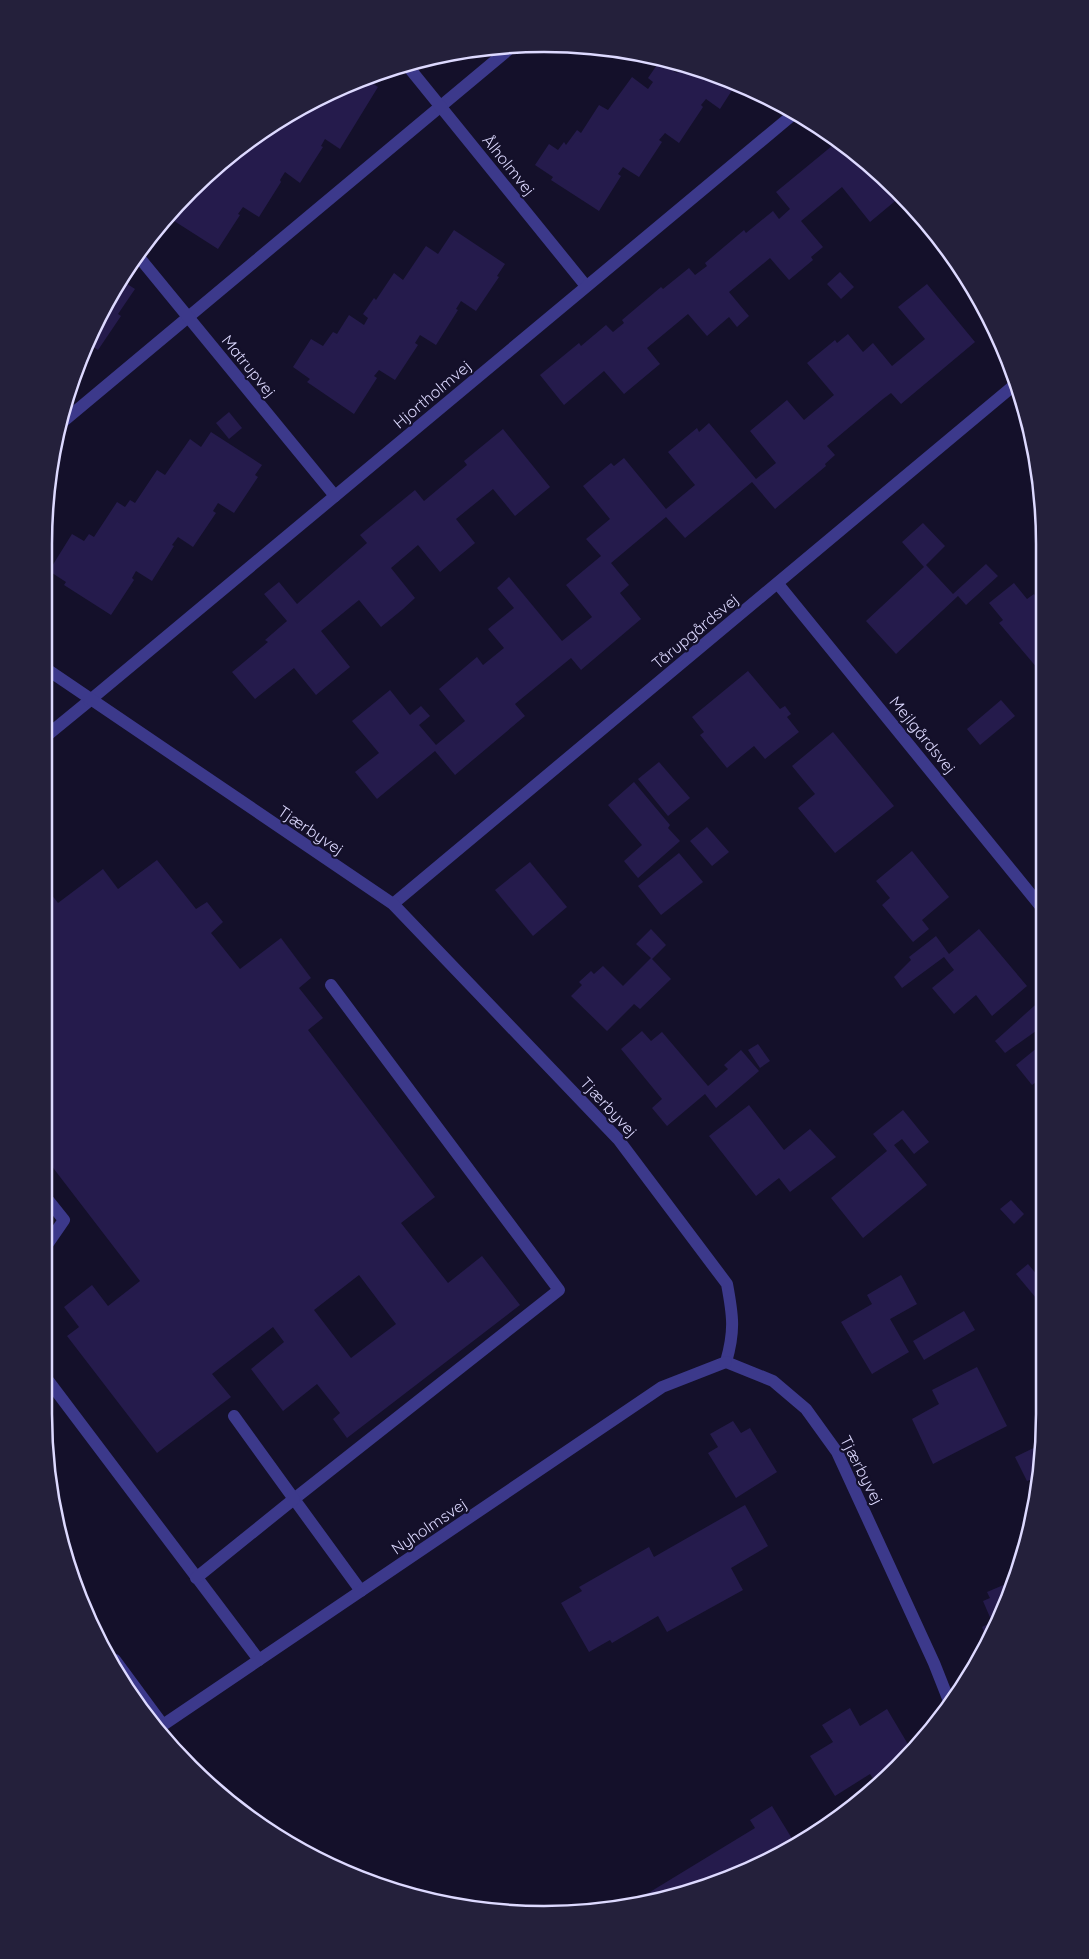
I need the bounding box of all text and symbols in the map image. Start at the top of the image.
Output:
street label: Ålholmvej [478,130,540,200]
street label: Matrupvej [218,331,280,401]
street label: Hjortholmvej [389,356,475,432]
street label: Tårupgårdsvej [648,589,742,673]
street label: Mejlgårdsvej [886,692,960,778]
street label: Tjærbyvej [274,801,348,859]
street label: Tjærbyvej [576,1073,642,1141]
street label: Tjærbyvej [836,1432,888,1508]
street label: Nyholmsvej [387,1493,471,1559]

